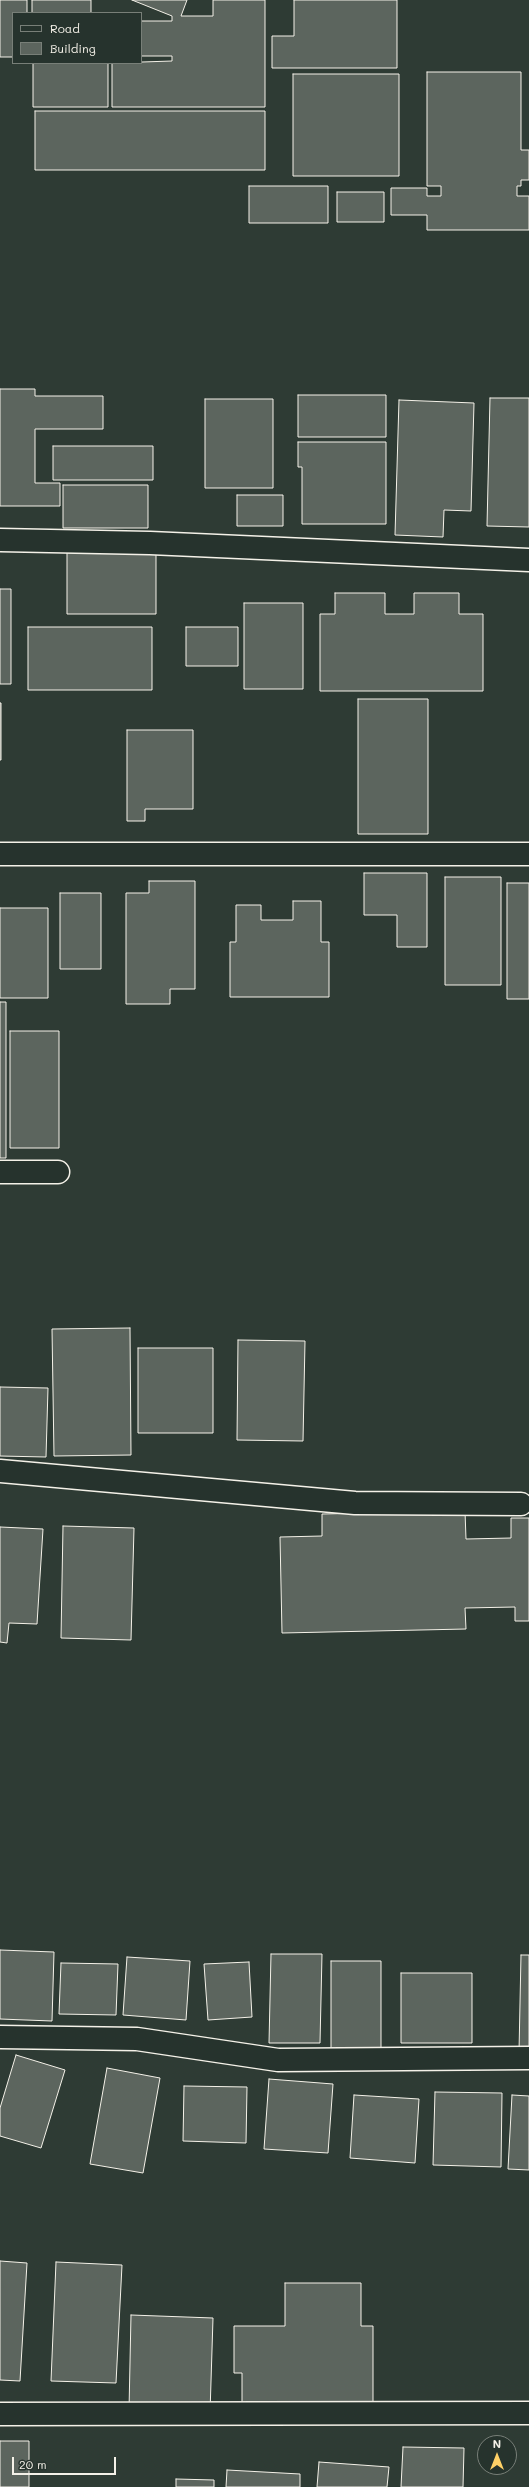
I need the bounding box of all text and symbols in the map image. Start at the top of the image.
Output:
legend [12,12,142,64]
text: Road [50,20,80,36]
text: Building [50,40,96,56]
north arrow [477,2435,517,2475]
text: N [493,2436,501,2451]
scale bar [14,2449,118,2475]
text: 20 m [19,2456,47,2472]

